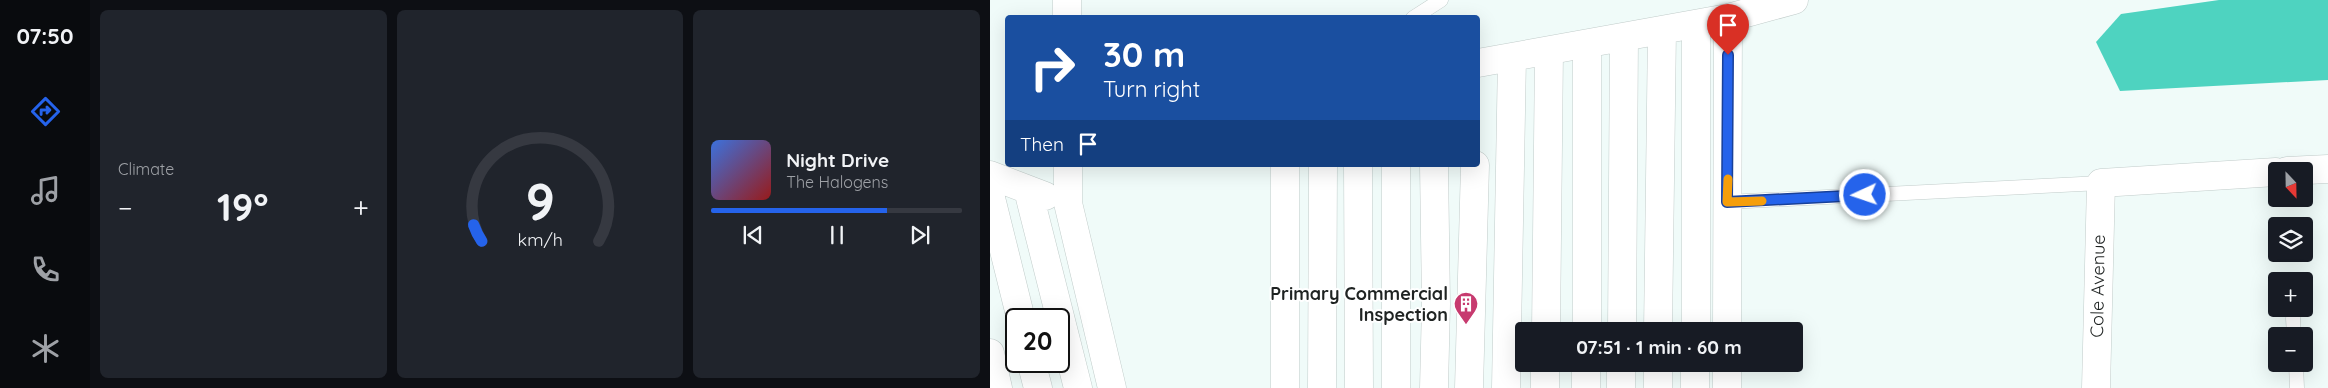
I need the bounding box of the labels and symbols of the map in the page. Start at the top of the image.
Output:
pin [1707,4,1749,55]
north arrow [2268,162,2312,208]
position arrow [1838,168,1890,220]
street label: Cole Avenue [2085,234,2110,338]
place label: Primary Commercial Inspection [1270,282,1448,326]
building icon: Primary Commercial Inspection [1453,291,1479,325]
speed limit sign: 20 [1005,308,1070,373]

